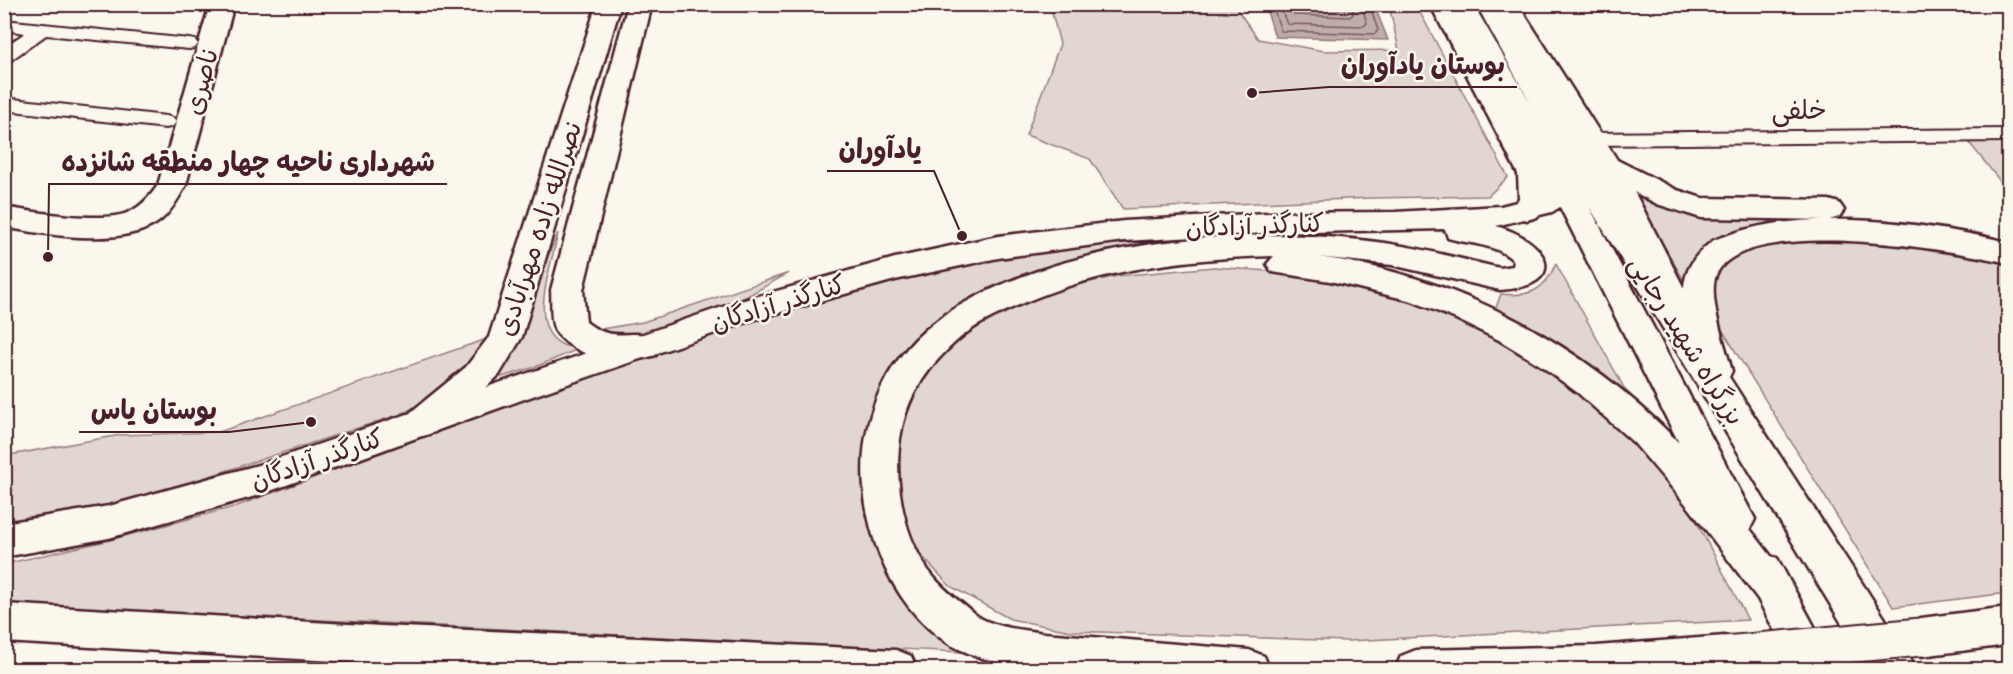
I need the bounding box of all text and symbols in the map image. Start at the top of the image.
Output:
callout: بوستان یادآوران [1329,42,1517,87]
street label: ناصری [177,44,226,119]
text: بوستان یادآوران [1341,48,1505,83]
street label: خلفی [1771,94,1827,127]
street label: نصرالله زاده مهرآبادی [489,116,590,340]
callout: یادآوران [827,126,934,171]
text: یادآوران [839,132,922,167]
callout: شهرداری ناحیه چهار منطقه شانزده [49,139,447,184]
text: شهرداری ناحیه چهار منطقه شانزده [61,145,435,179]
street label: کنارگذر آزادگان [1185,207,1325,244]
street label: بزرگراه شهید رجایی [1621,249,1752,431]
street label: کنارگذر آزادگان [707,267,849,340]
callout: بوستان یاس [79,387,229,432]
text: بوستان یاس [91,393,217,427]
street label: کنارگذر آزادگان [246,421,388,498]

